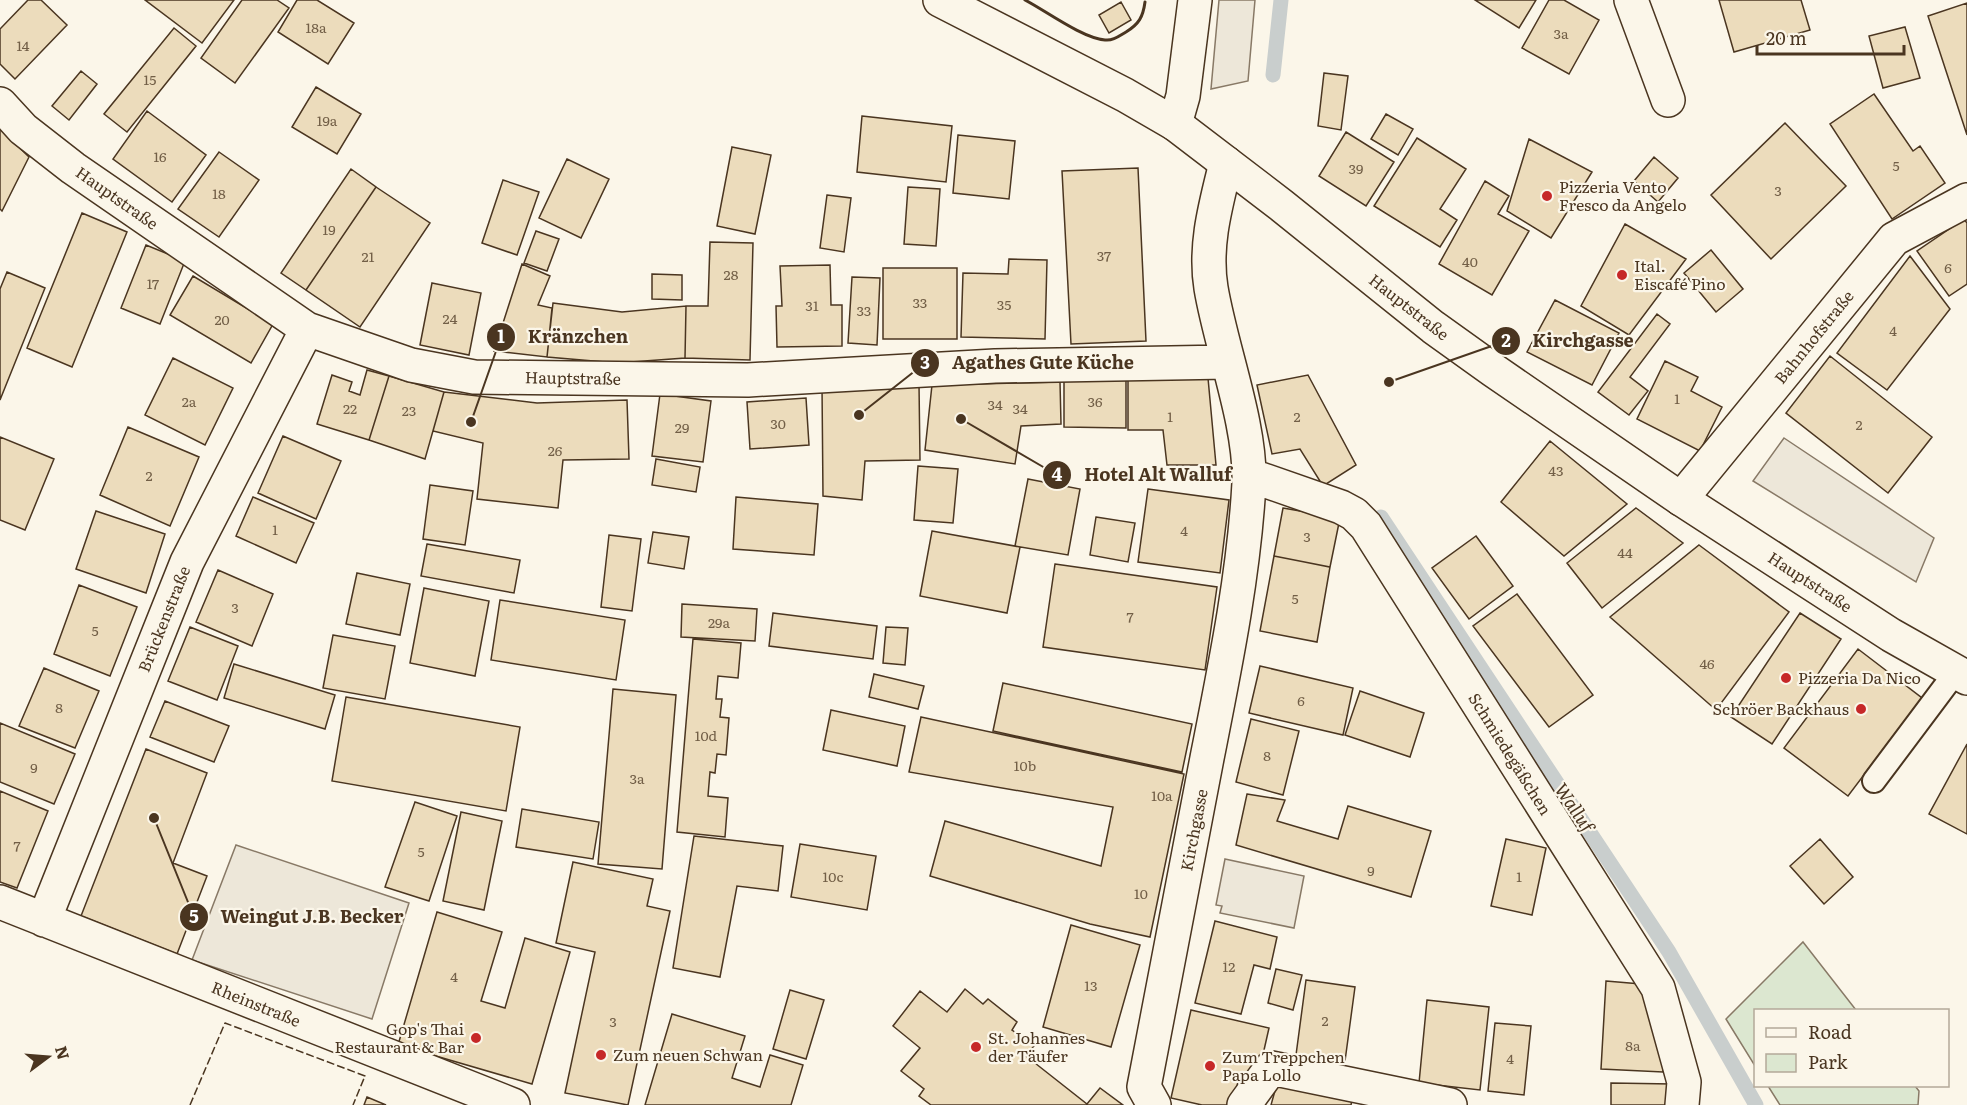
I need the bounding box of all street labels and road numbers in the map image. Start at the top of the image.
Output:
street label: Hauptstraße [71,160,164,235]
street label: Hauptstraße [1364,267,1455,345]
street label: Bahnhofstraße [1768,284,1859,388]
street label: Hauptstraße [525,364,621,390]
street label: Hauptstraße [1764,545,1857,617]
street label: Brückenstraße [131,562,195,675]
street label: Schmiedegäßchen [1463,688,1558,820]
street label: Kirchgasse [1173,787,1213,873]
street label: Rheinstraße [208,974,305,1032]

